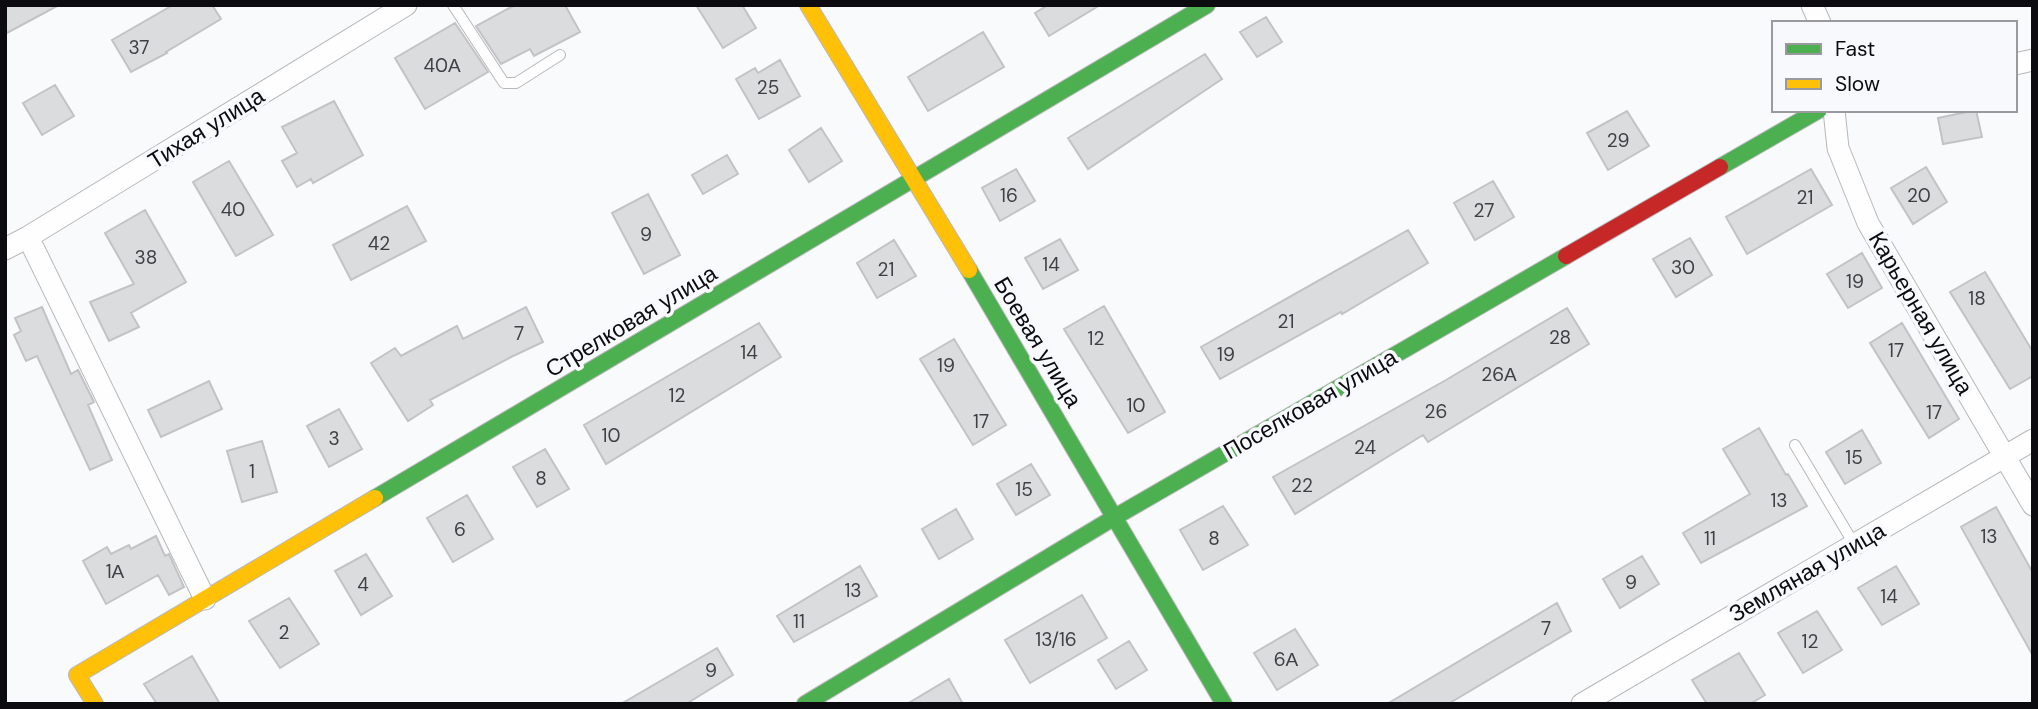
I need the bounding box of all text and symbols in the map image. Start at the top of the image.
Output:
legend [1772,21,2017,112]
house number: 37 [128,35,150,60]
text: Fast [1835,35,1875,63]
house number: 40А [423,53,461,78]
text: Slow [1835,70,1880,98]
house number: 25 [757,75,779,100]
street label: Тихая улица [142,80,270,176]
house number: 29 [1607,128,1629,153]
house number: 16 [1000,183,1018,208]
house number: 20 [1907,183,1931,208]
house number: 21 [1797,185,1813,210]
house number: 40 [221,197,245,222]
house number: 27 [1474,198,1494,223]
house number: 9 [640,222,652,247]
street label: Карьерная улица [1862,226,1980,400]
house number: 42 [368,231,390,256]
house number: 38 [135,245,157,270]
house number: 14 [1042,252,1060,277]
house number: 30 [1671,255,1695,280]
house number: 21 [878,257,894,282]
street label: Стрелковая улица [540,258,722,384]
house number: 19 [1846,269,1864,294]
street label: Боевая улица [987,271,1089,413]
house number: 18 [1968,286,1986,311]
house number: 21 [1278,309,1294,334]
house number: 7 [514,321,524,346]
house number: 28 [1549,325,1571,350]
house number: 12 [1088,326,1104,351]
house number: 17 [1888,338,1904,363]
house number: 14 [740,340,758,365]
house number: 19 [1217,342,1235,367]
street label: Поселковая улица [1218,342,1403,466]
house number: 19 [937,353,955,378]
house number: 26А [1481,362,1517,387]
house number: 12 [669,383,685,408]
house number: 10 [1127,393,1145,418]
house number: 26 [1425,399,1447,424]
house number: 17 [1926,400,1942,425]
house number: 17 [973,409,989,434]
house number: 10 [602,423,620,448]
house number: 3 [328,426,340,451]
house number: 24 [1354,435,1376,460]
house number: 15 [1845,445,1863,470]
house number: 1 [249,459,255,484]
house number: 8 [535,466,547,491]
house number: 22 [1291,473,1313,498]
house number: 15 [1015,477,1033,502]
house number: 13 [1770,488,1788,513]
street label: Земляная улица [1723,515,1891,629]
house number: 6 [454,517,466,542]
house number: 13 [1980,524,1998,549]
house number: 8 [1208,526,1220,551]
house number: 11 [1704,526,1716,551]
house number: 1А [106,559,125,584]
house number: 9 [1625,570,1637,595]
house number: 4 [357,572,369,597]
house number: 13 [844,578,862,603]
house number: 14 [1880,584,1898,609]
house number: 11 [793,609,805,634]
house number: 7 [1541,616,1551,641]
house number: 2 [279,620,290,645]
house number: 13/16 [1035,627,1077,652]
house number: 12 [1802,629,1818,654]
house number: 6А [1274,647,1299,672]
house number: 9 [705,658,717,683]

